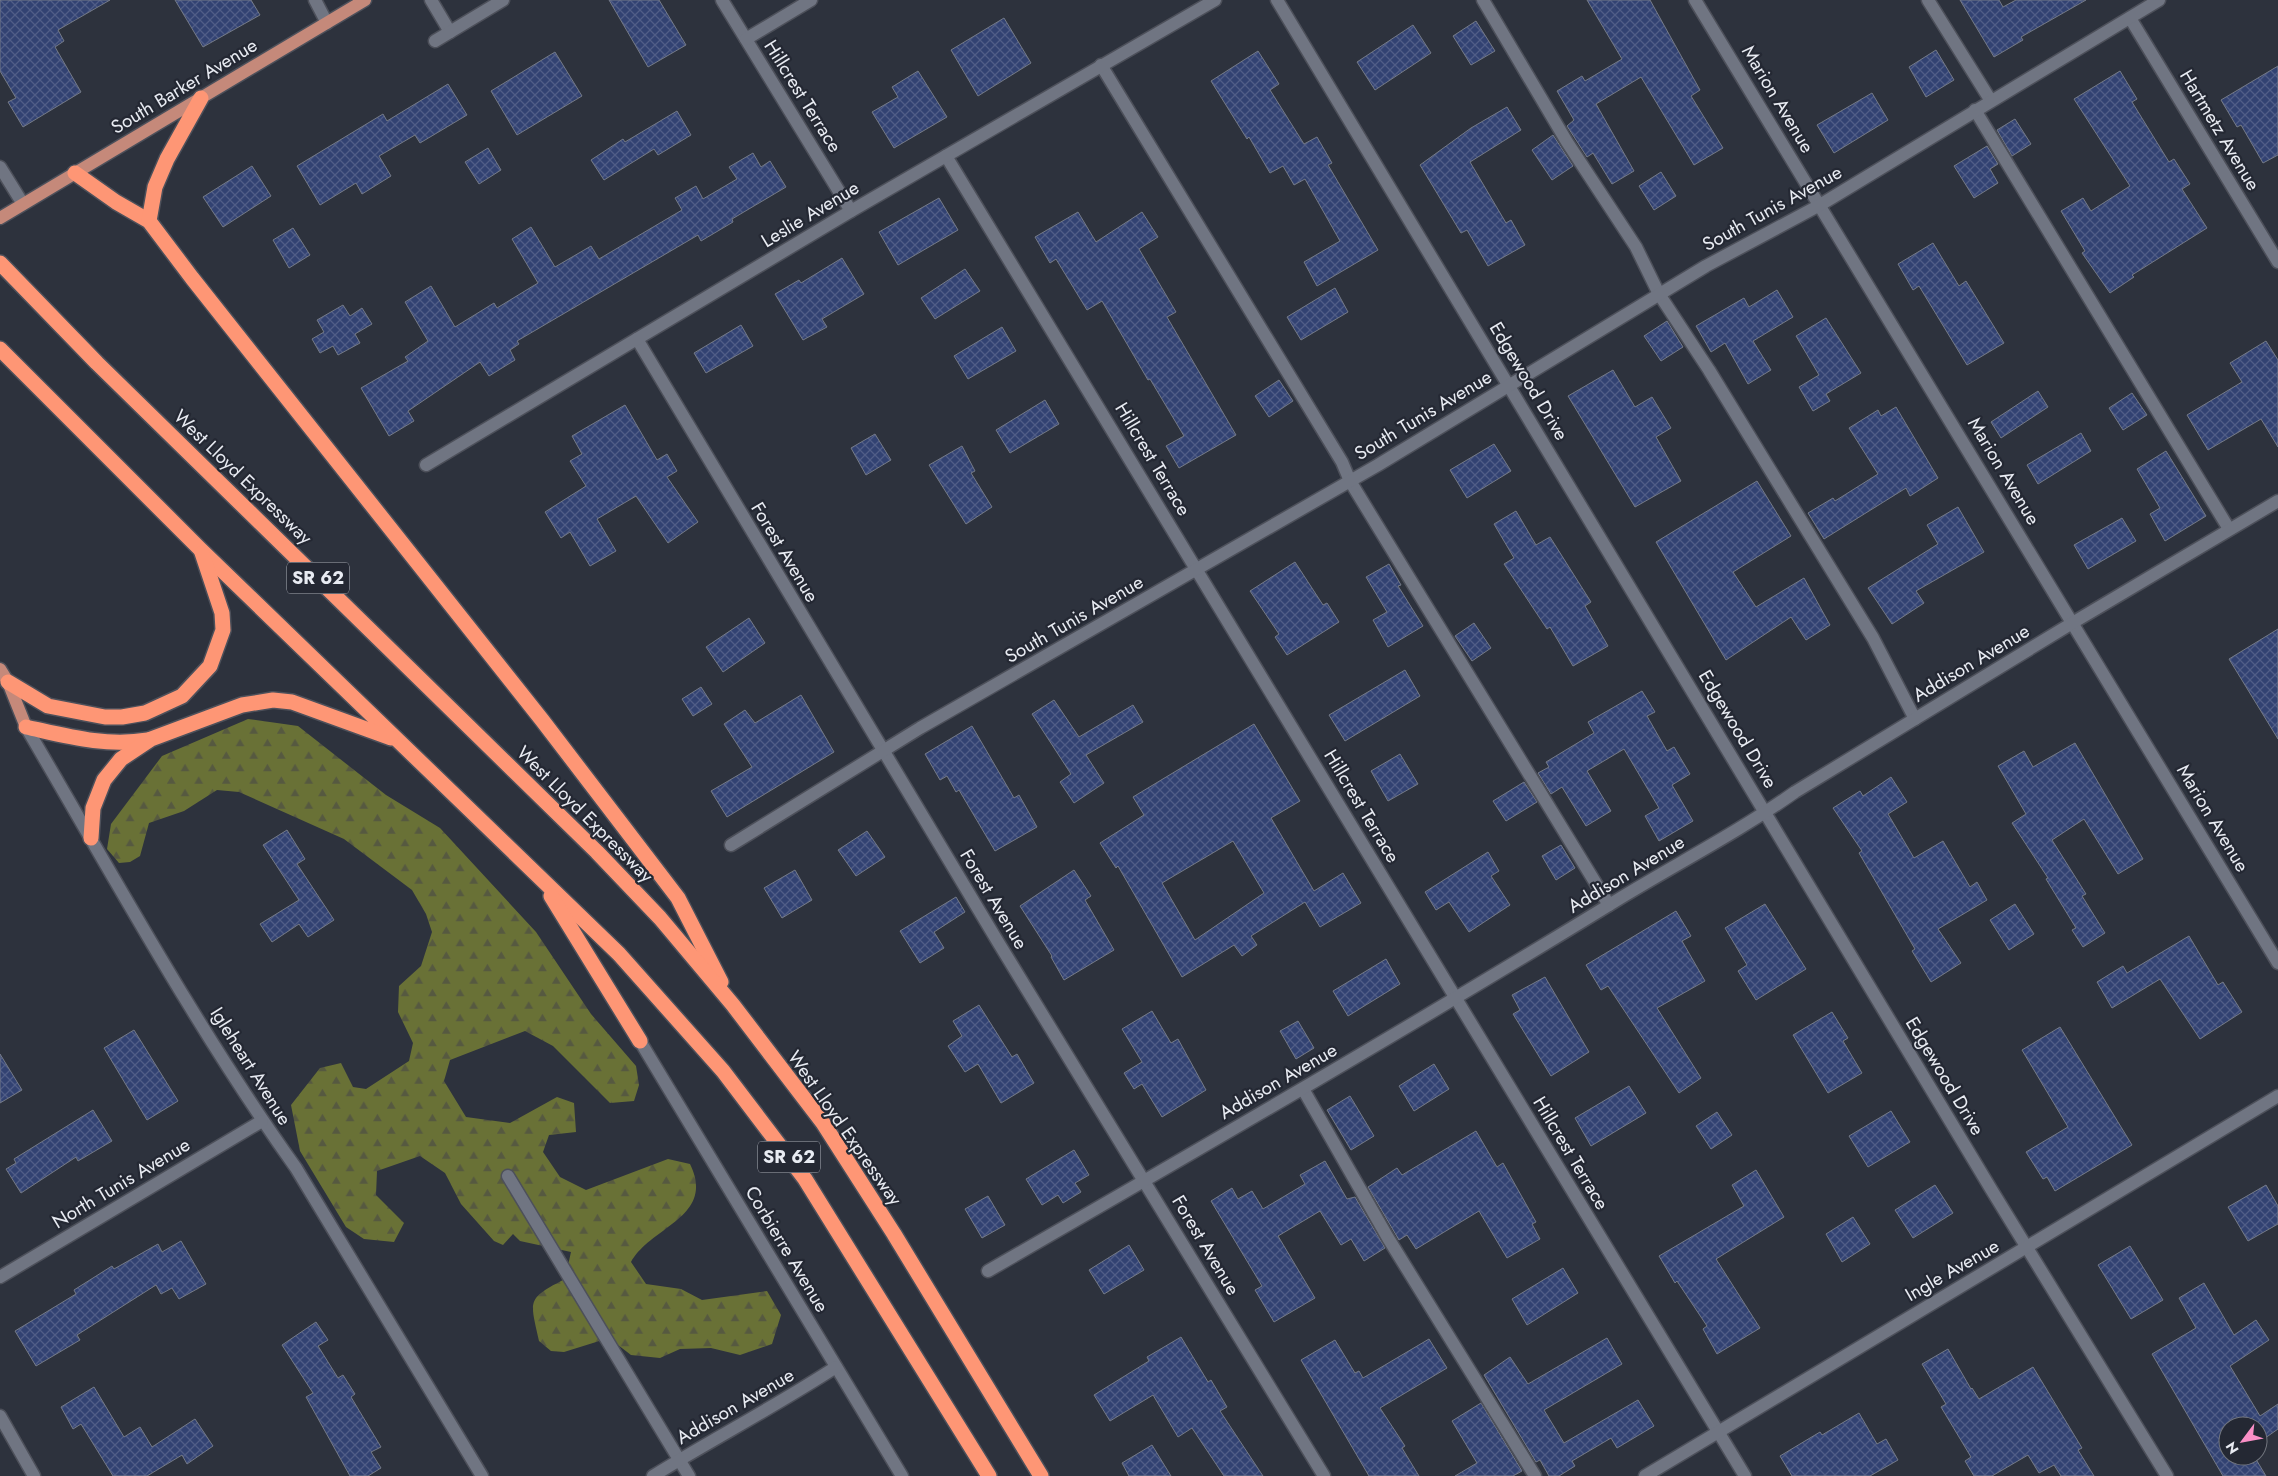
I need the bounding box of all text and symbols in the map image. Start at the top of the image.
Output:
street label: South Barker Avenue [106,31,262,140]
street label: Hillcrest Terrace [758,35,848,158]
street label: Marion Avenue [1735,40,1821,158]
street label: Hartmetz Avenue [2173,65,2267,196]
street label: South Tunis Avenue [1697,158,1847,258]
street label: Leslie Avenue [756,174,864,254]
street label: Edgewood Drive [1483,317,1575,445]
street label: South Tunis Avenue [1349,363,1497,467]
street label: Hillcrest Terrace [1108,397,1198,521]
street label: West Lloyd Expressway [168,403,319,551]
street label: Marion Avenue [1961,412,2047,530]
street label: Forest Avenue [744,497,826,607]
road number: SR 62 [287,562,349,594]
street label: South Tunis Avenue [1000,568,1148,670]
street label: Addison Avenue [1907,617,2035,709]
street label: Edgewood Drive [1692,665,1784,793]
street label: West Lloyd Expressway [510,739,660,889]
street label: Hillcrest Terrace [1317,744,1407,868]
street label: Marion Avenue [2170,759,2256,877]
street label: Addison Avenue [1562,828,1690,920]
street label: Forest Avenue [953,844,1035,954]
street label: Igleheart Avenue [204,1002,298,1130]
street label: Edgewood Drive [1899,1012,1991,1140]
street label: Addison Avenue [1214,1036,1342,1126]
street label: West Lloyd Expressway [781,1045,909,1212]
street label: Hillcrest Terrace [1526,1091,1616,1215]
street label: North Tunis Avenue [47,1131,195,1235]
road number: SR 62 [758,1142,820,1172]
street label: Corbierre Avenue [739,1181,835,1317]
street label: Forest Avenue [1165,1190,1247,1300]
street label: Ingle Avenue [1900,1232,2004,1308]
street label: Addison Avenue [671,1361,799,1451]
north arrow [2218,1416,2268,1466]
text: N [2221,1438,2243,1458]

